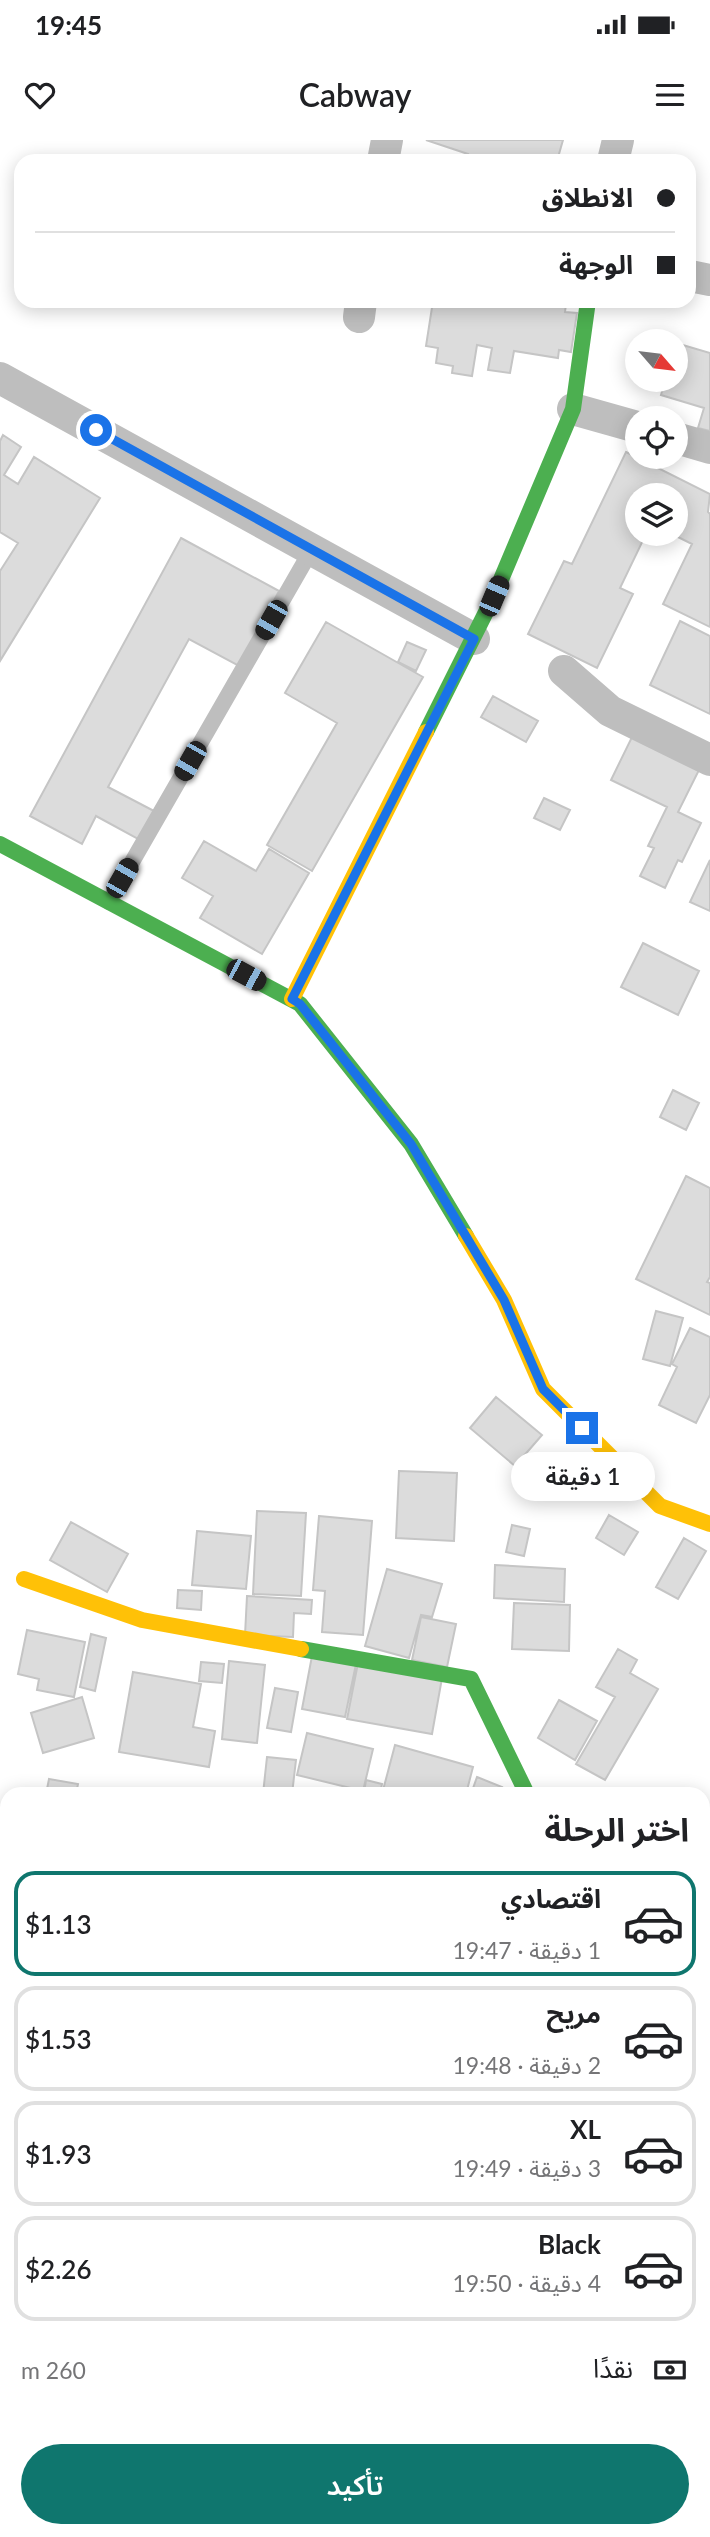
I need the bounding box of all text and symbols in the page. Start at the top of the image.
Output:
text: 19:45 [35,9,102,41]
text: Cabway [299,75,411,114]
icon: heart [21,76,59,114]
icon: menu [651,76,689,114]
text: الانطلاق [542,181,633,213]
text: الوجهة [559,248,633,280]
north arrow [625,329,688,392]
map controls [625,329,688,546]
button: locate [625,406,688,469]
route start [80,414,112,446]
button: layers [625,483,688,546]
car [477,573,512,619]
car [252,597,291,643]
car [171,738,210,784]
car [103,855,142,901]
car [223,956,270,994]
route end [566,1412,598,1444]
callout: 1 دقيقة [510,1452,654,1502]
text: 1 دقيقة [546,1462,620,1490]
text: اختر الرحلة [545,1809,689,1848]
text: اقتصادي [501,1882,601,1914]
icon: car [622,1892,685,1955]
text: $1.13 [25,1908,91,1940]
text: 1 دقيقة · 19:47 [453,1936,601,1964]
text: مريح [546,1997,601,2029]
icon: car [622,2007,685,2070]
text: $1.53 [25,2023,91,2055]
text: 2 دقيقة · 19:48 [453,2051,601,2079]
text: XL [570,2113,601,2145]
icon: car [622,2122,685,2185]
text: $1.93 [25,2138,91,2170]
text: 3 دقيقة · 19:49 [453,2154,601,2182]
text: Black [538,2228,601,2260]
icon: car [622,2237,685,2300]
text: $2.26 [25,2253,91,2285]
text: 4 دقيقة · 19:50 [453,2269,601,2297]
icon: cash [651,2351,689,2389]
text: نقدًا [593,2352,633,2384]
text: 260 m [21,2356,86,2384]
button: تأكيد [21,2444,689,2524]

